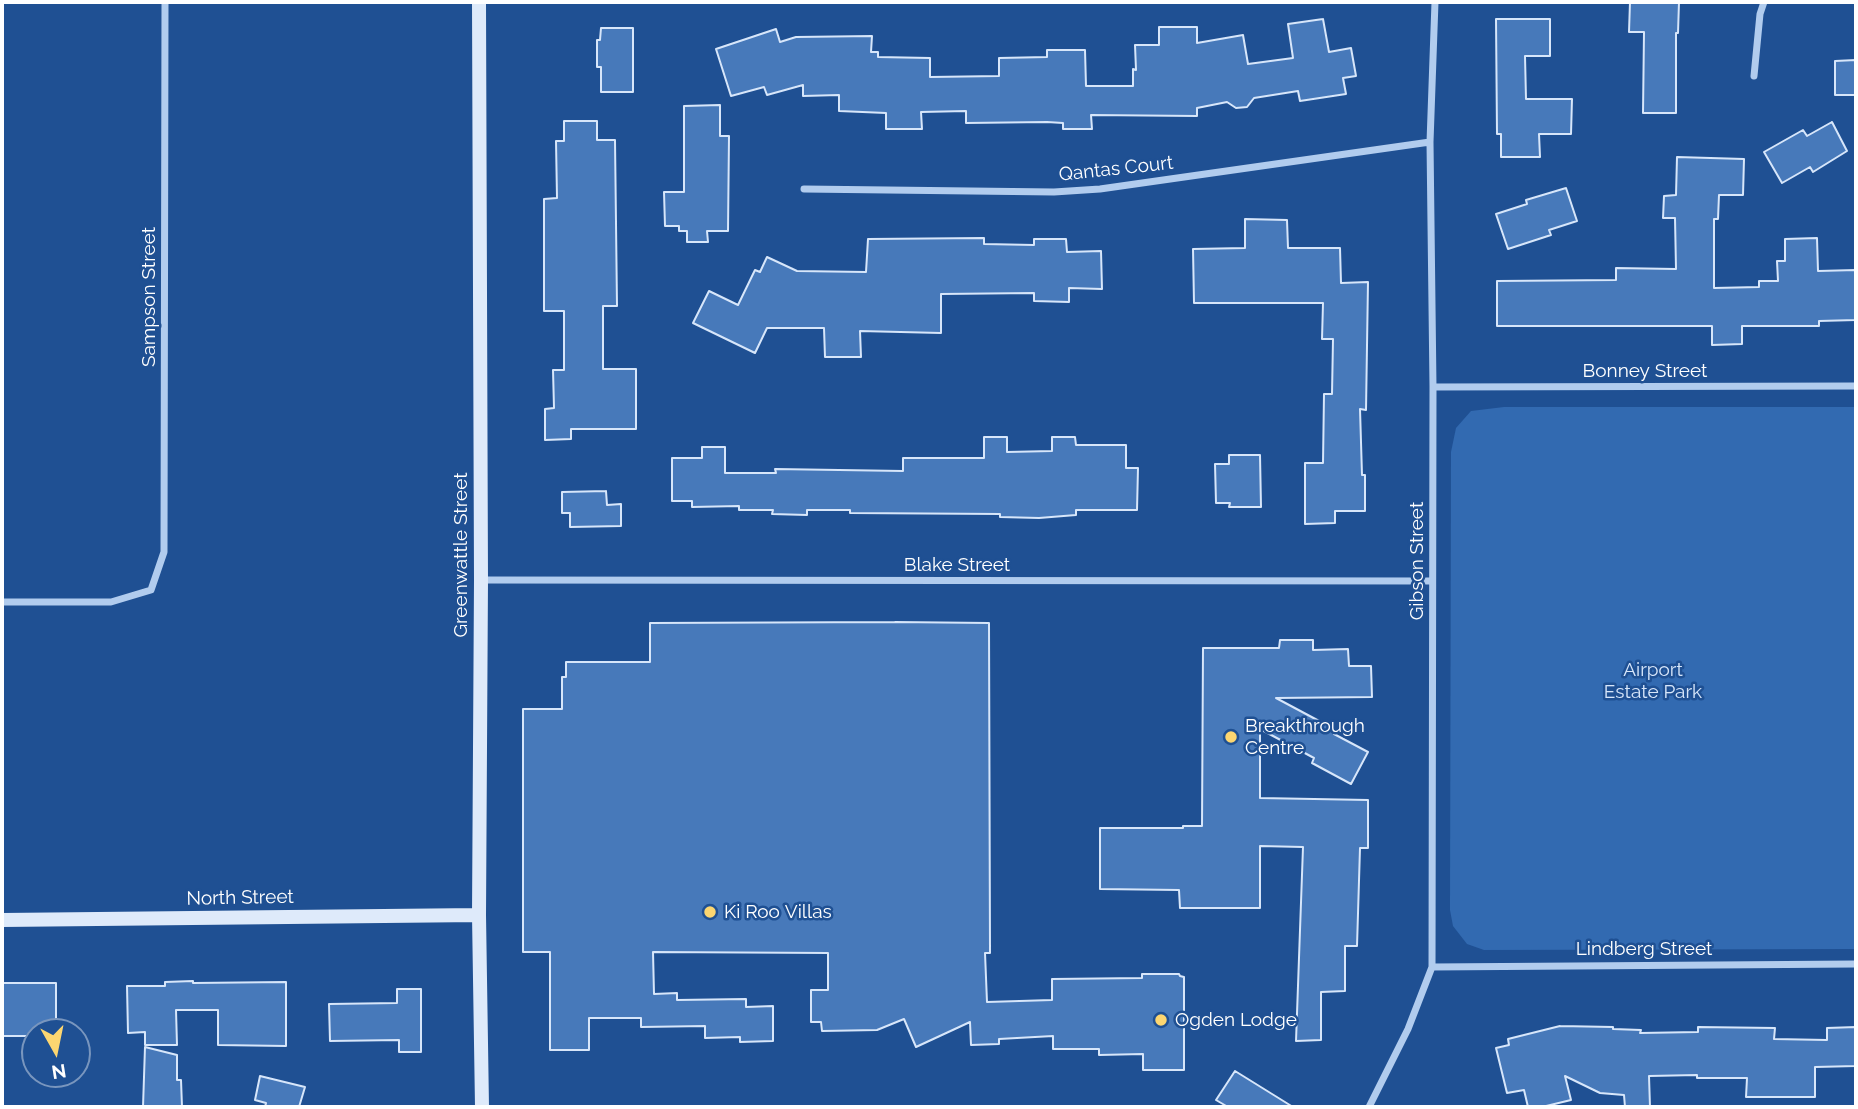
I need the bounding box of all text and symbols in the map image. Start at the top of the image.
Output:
street label: Qantas Court [1058,152,1174,186]
street label: Sampson Street [138,227,160,367]
street label: Bonney Street [1583,360,1707,382]
street label: Greenwattle Street [450,472,472,638]
street label: Gibson Street [1406,502,1428,620]
street label: Blake Street [904,554,1010,576]
park label: Airport Estate Park [1604,659,1702,703]
place label: Breakthrough Centre [1245,715,1365,759]
marker: Breakthrough Centre [1223,729,1239,745]
street label: North Street [186,886,294,910]
place label: Ki Roo Villas [724,901,832,923]
marker: Ki Roo Villas [702,904,718,920]
street label: Lindberg Street [1576,938,1712,960]
place label: Ogden Lodge [1175,1009,1297,1031]
marker: Ogden Lodge [1153,1012,1169,1028]
north arrow [21,1018,91,1088]
text: N [50,1060,68,1084]

